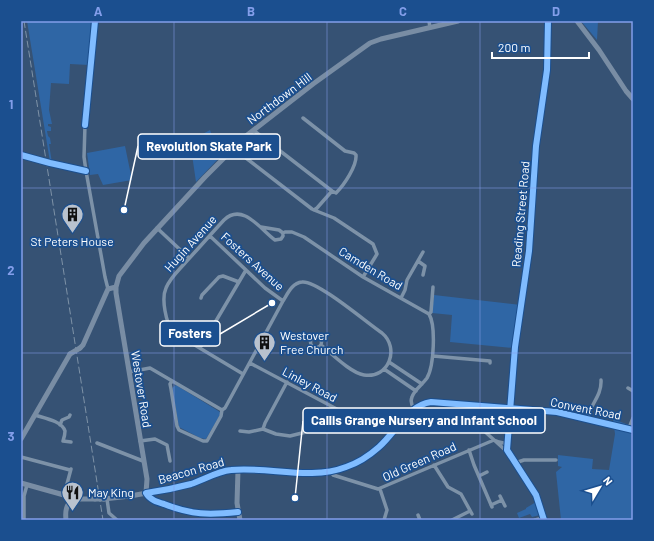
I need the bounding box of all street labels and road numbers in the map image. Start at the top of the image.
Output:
street label: Northdown Hill [244,69,314,127]
street label: Reading Street Road [508,160,532,268]
street label: Hugin Avenue [161,212,219,274]
street label: Fosters Avenue [219,229,287,293]
street label: Camden Road [337,244,405,292]
street label: Westover Road [129,350,155,428]
street label: Linley Road [280,364,340,404]
street label: Convent Road [549,394,623,422]
street label: Old Green Road [380,439,458,483]
street label: Beacon Road [156,454,226,486]

